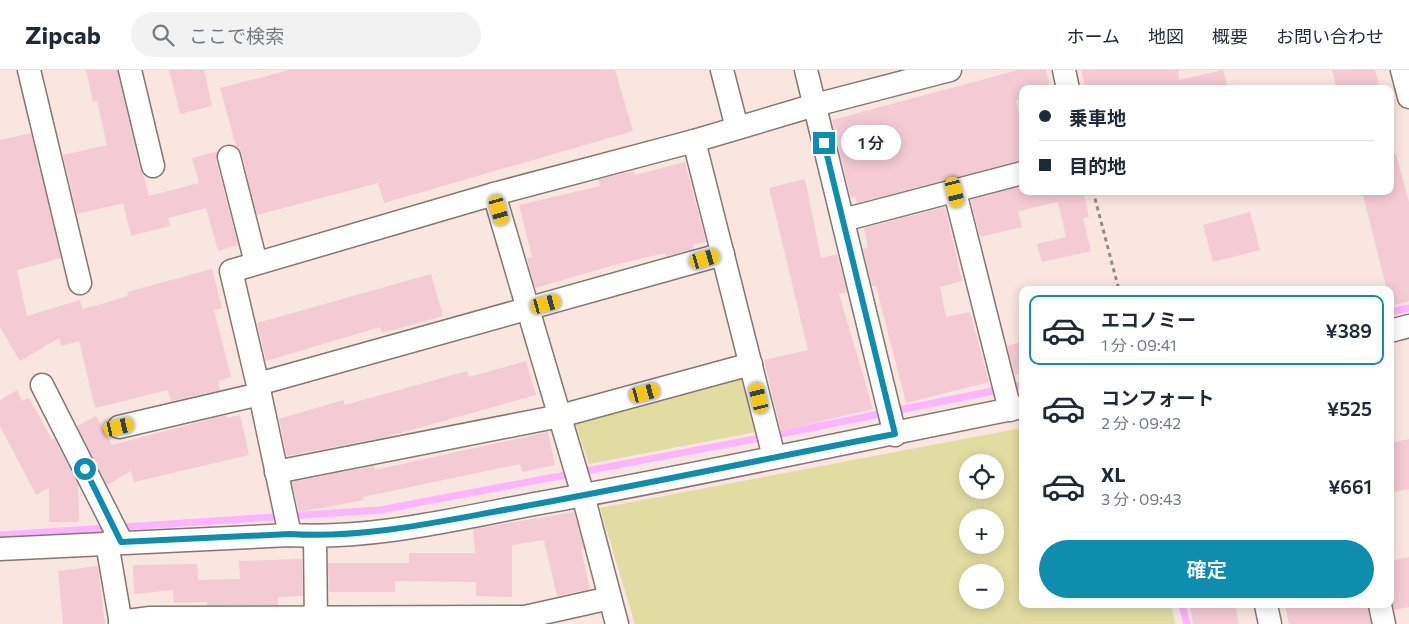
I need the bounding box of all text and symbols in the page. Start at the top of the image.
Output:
search box [131,12,481,57]
text: Zipcab [25,20,101,49]
icon: search [149,21,177,49]
text: ここで検索 [189,24,284,47]
text: ホーム [1067,25,1120,47]
text: 地図 [1148,25,1184,47]
text: 概要 [1212,25,1248,47]
text: お問い合わせ [1276,25,1384,47]
text: 乗車地 [1069,106,1126,129]
callout: 1 分 [842,126,902,160]
route end [813,132,835,154]
text: 1 分 [858,133,884,152]
text: 目的地 [1069,154,1126,177]
car [944,176,965,208]
car [487,194,510,226]
car [688,248,721,270]
car [529,293,562,315]
icon: car [1041,308,1086,353]
text: エコノミー [1101,308,1196,331]
text: ¥389 [1326,319,1372,342]
text: 1 分 · 09:41 [1101,335,1177,354]
car [628,382,661,404]
car [748,382,769,414]
icon: car [1041,386,1086,431]
text: コンフォート [1101,386,1214,409]
text: ¥525 [1327,397,1372,420]
text: 2 分 · 09:42 [1101,413,1181,432]
car [102,416,135,438]
map controls [959,454,1004,609]
button: locate [959,454,1004,499]
route start [74,458,96,480]
text: XL [1101,463,1126,486]
icon: car [1041,464,1086,509]
text: ¥661 [1328,475,1372,498]
text: 3 分 · 09:43 [1101,489,1182,508]
button: + [959,509,1004,554]
button: 確定 [1039,540,1374,598]
button: − [959,564,1004,609]

